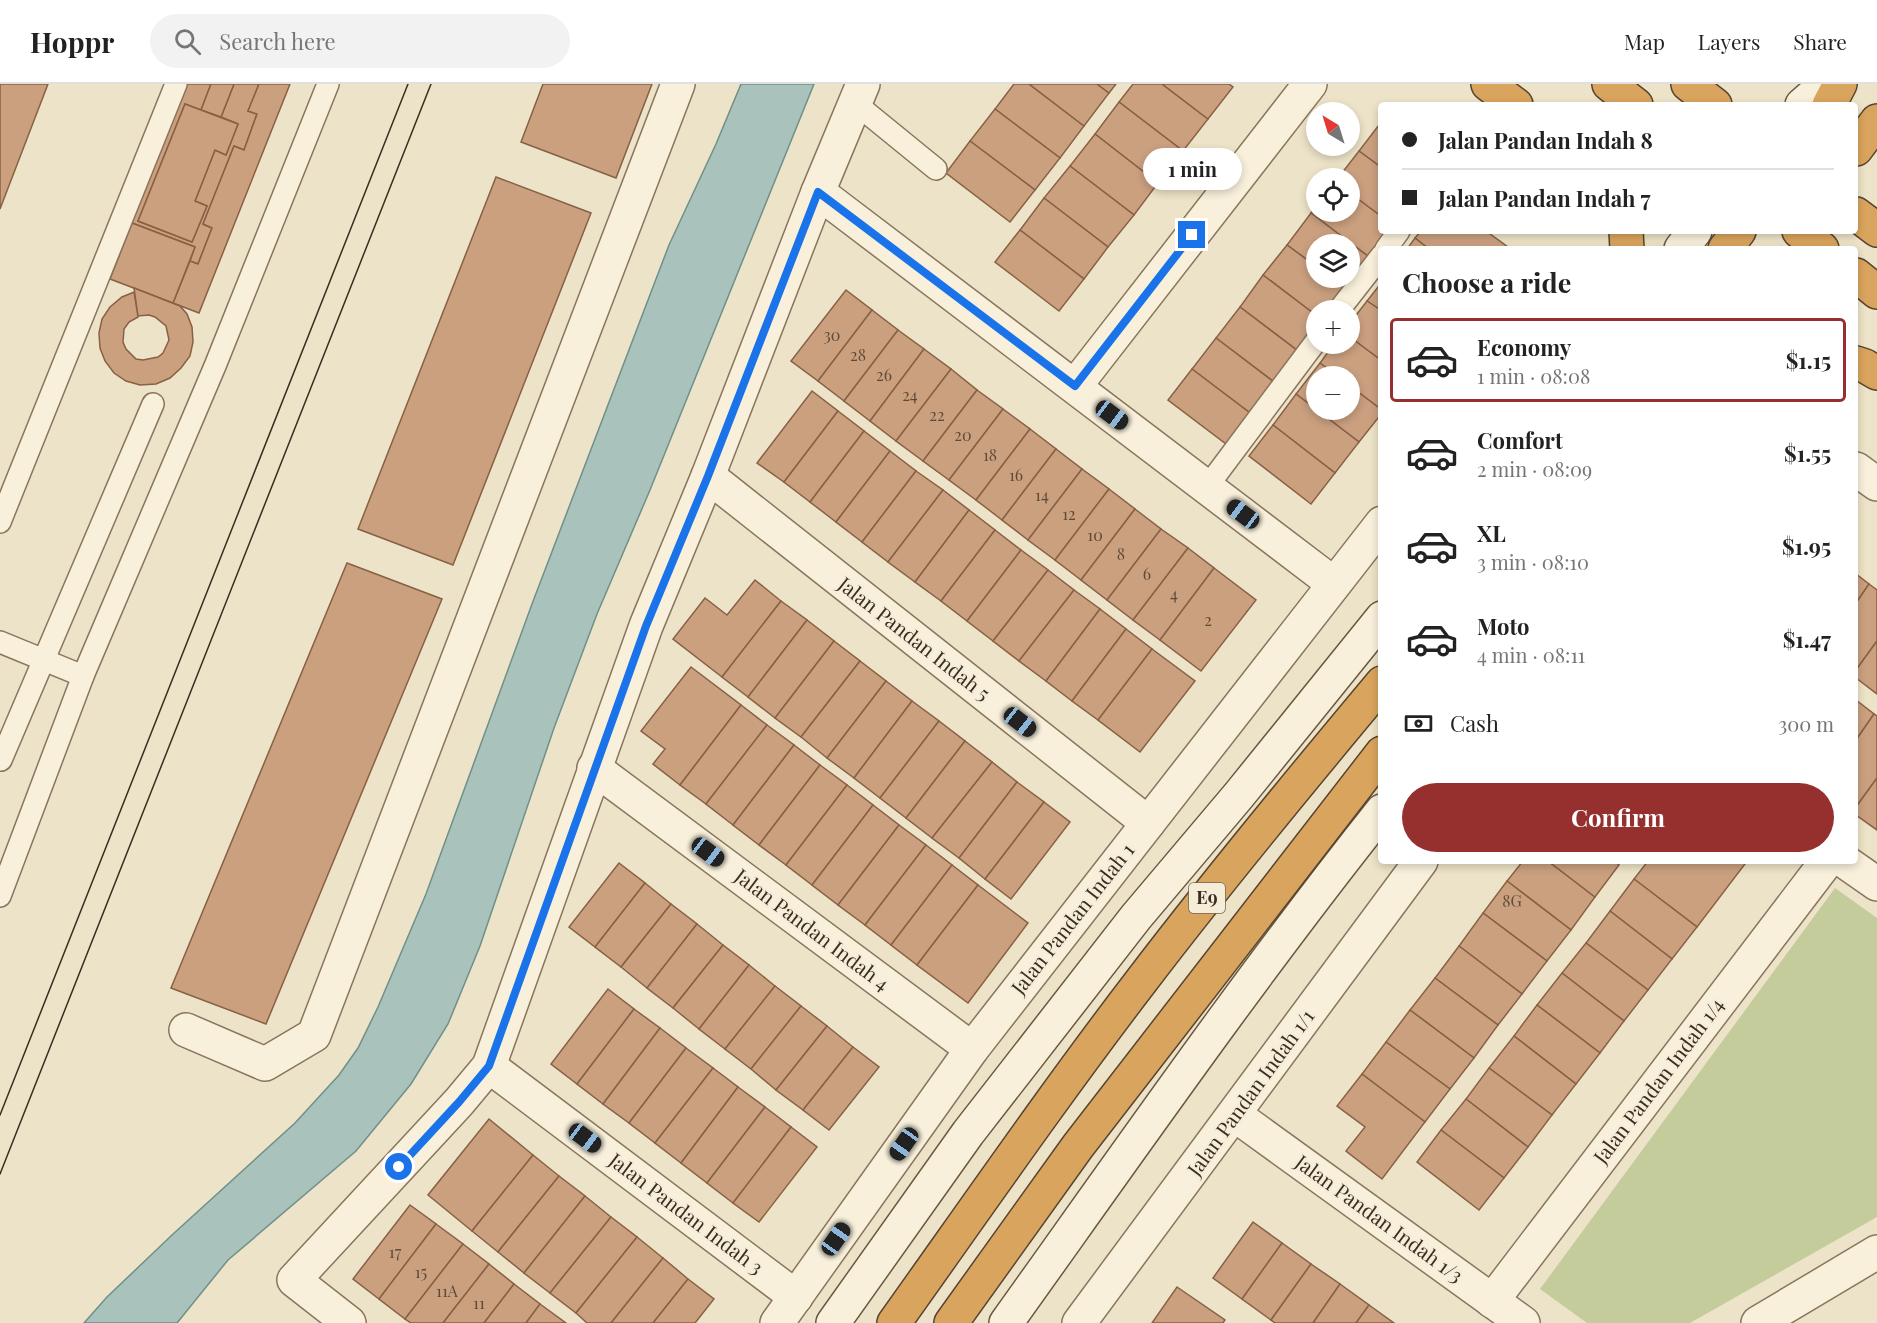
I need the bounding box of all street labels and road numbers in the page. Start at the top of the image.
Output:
street label: Jalan Pandan Indah 5 [833,569,997,706]
street label: Jalan Pandan Indah 1 [1004,837,1139,1000]
street label: Jalan Pandan Indah 4 [729,861,896,996]
road number: E9 [1189,883,1225,913]
street label: Jalan Pandan Indah 1/4 [1586,992,1729,1169]
street label: Jalan Pandan Indah 1/1 [1180,1003,1319,1182]
street label: Jalan Pandan Indah 3 [603,1145,770,1280]
street label: Jalan Pandan Indah 1/3 [1290,1147,1469,1288]

